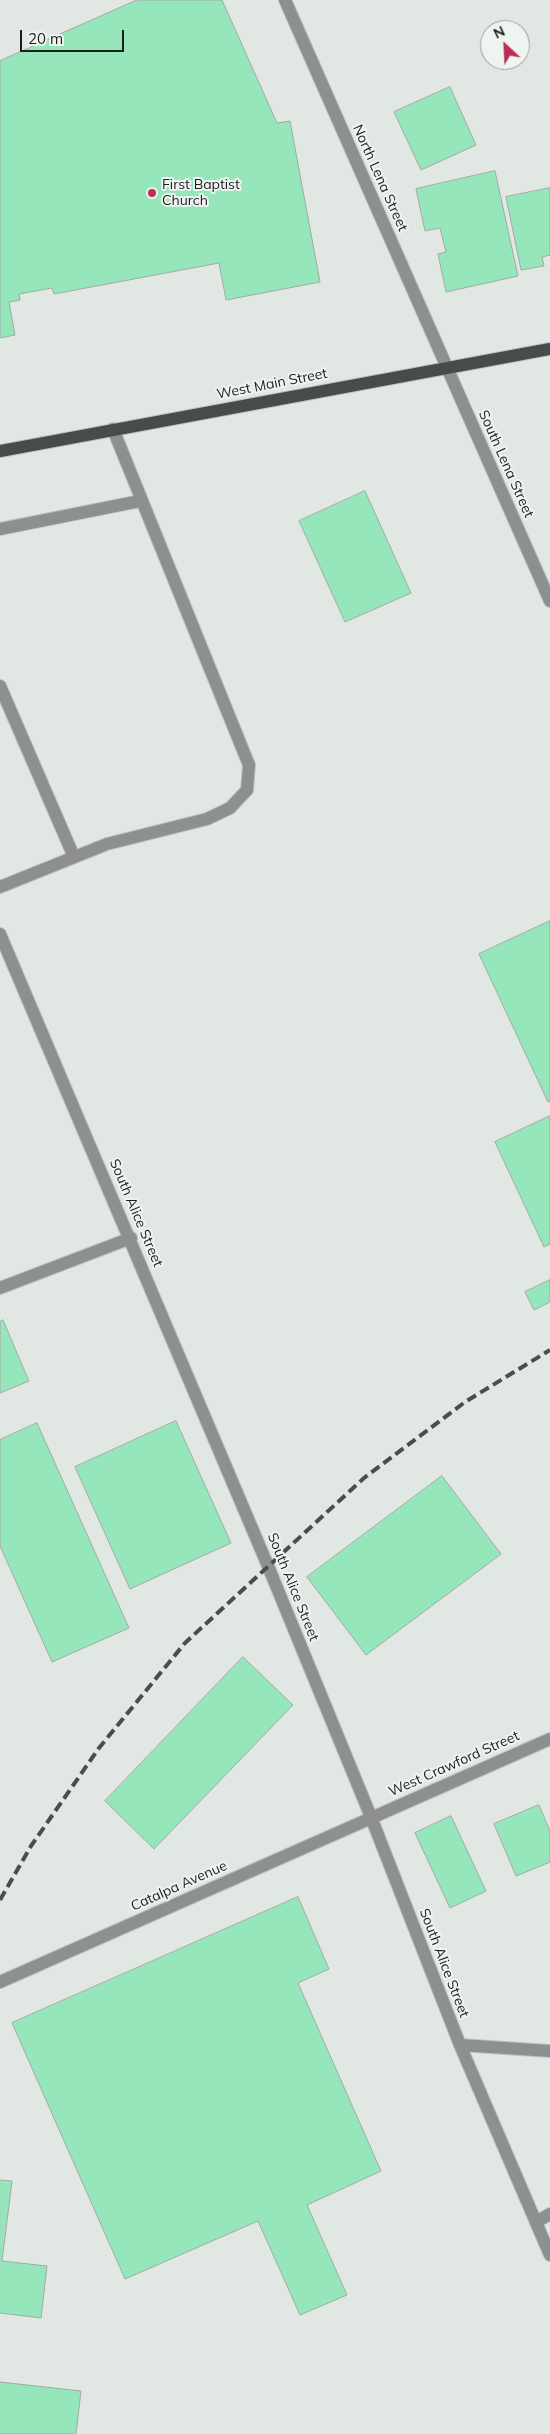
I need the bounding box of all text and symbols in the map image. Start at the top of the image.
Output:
scale bar [22,20,126,52]
north arrow [480,20,530,70]
text: N [490,22,508,43]
text: 20 m [28,29,63,48]
street label: North Lena Street [349,122,411,234]
place label: First Baptist Church [162,177,240,210]
marker: First Baptist Church [146,187,158,199]
street label: West Main Street [215,365,329,403]
street label: South Lena Street [475,408,537,520]
street label: South Alice Street [106,1157,166,1269]
street label: South Alice Street [264,1530,322,1644]
street label: West Crawford Street [386,1728,522,1800]
street label: Catalpa Avenue [128,1857,230,1915]
street label: South Alice Street [416,1906,472,2020]

